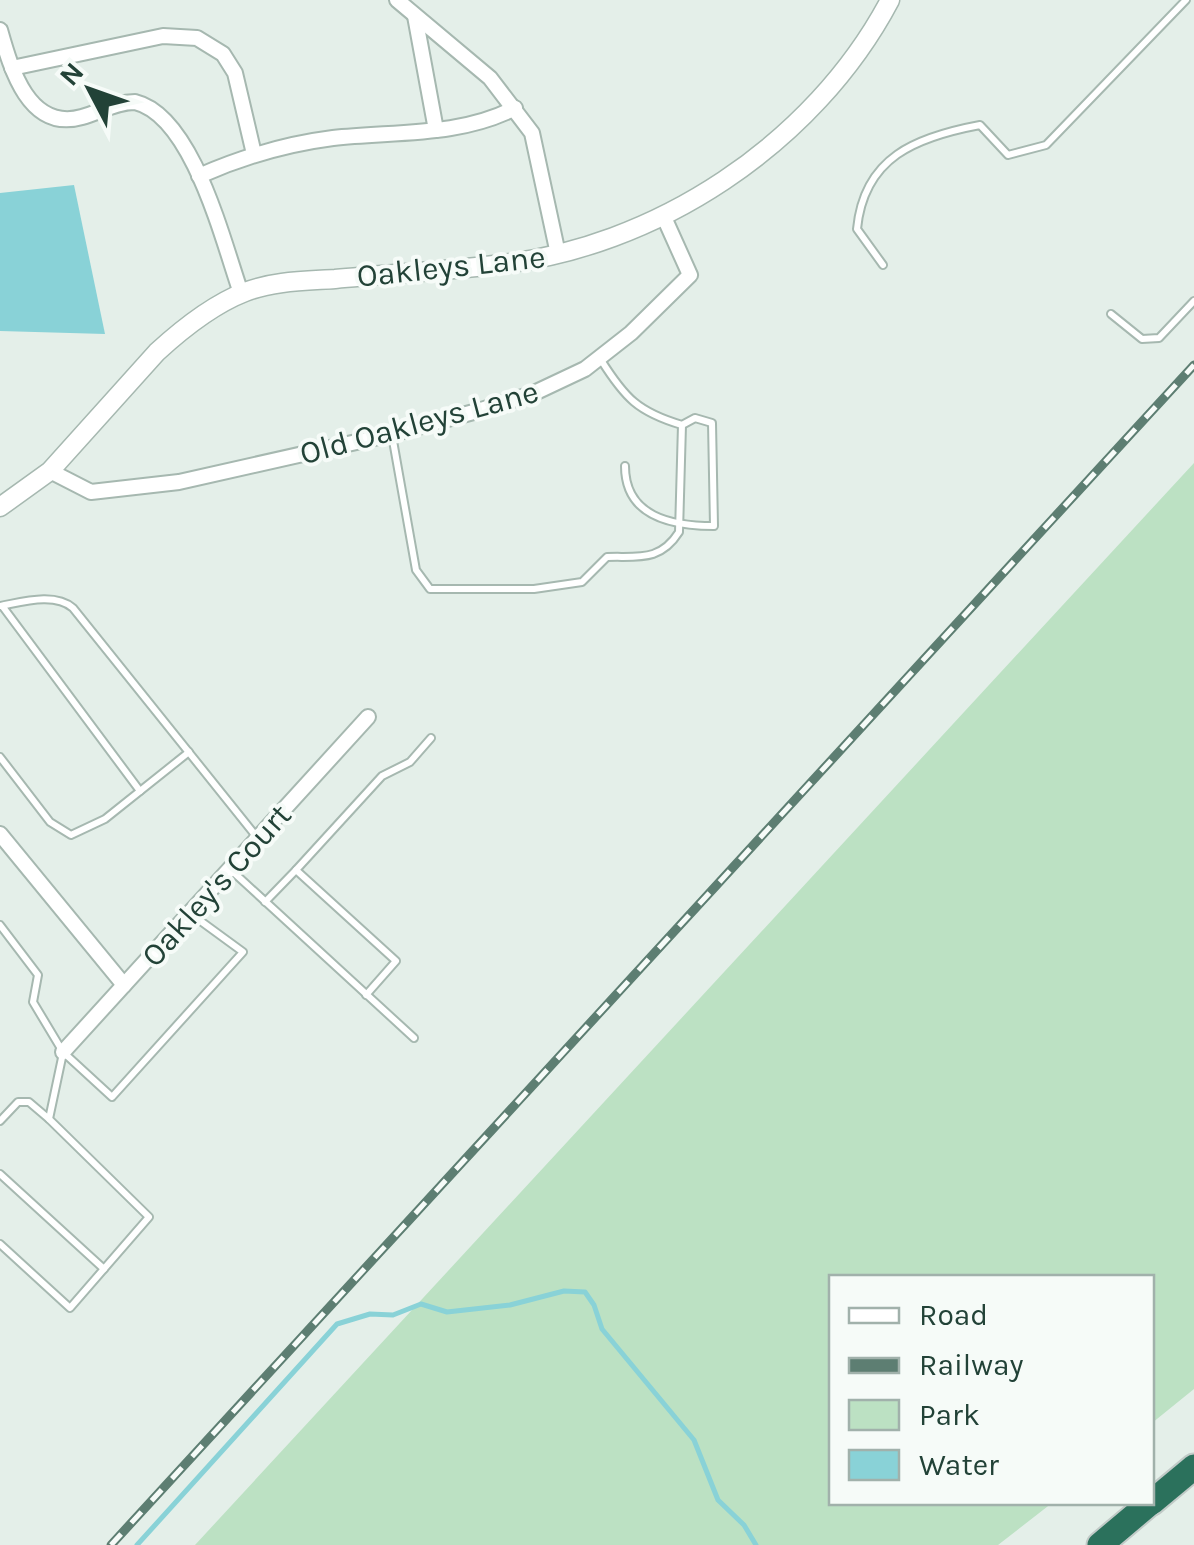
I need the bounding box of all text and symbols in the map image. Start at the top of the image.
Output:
north arrow [40,40,140,140]
text: N [52,56,91,92]
street label: Oakleys Lane [355,238,547,295]
street label: Old Oakleys Lane [296,373,542,472]
street label: Oakley's Court [134,797,299,974]
legend [829,1275,1154,1505]
text: Road [919,1297,988,1333]
text: Railway [919,1347,1023,1383]
text: Park [919,1397,980,1433]
text: Water [919,1447,999,1483]

